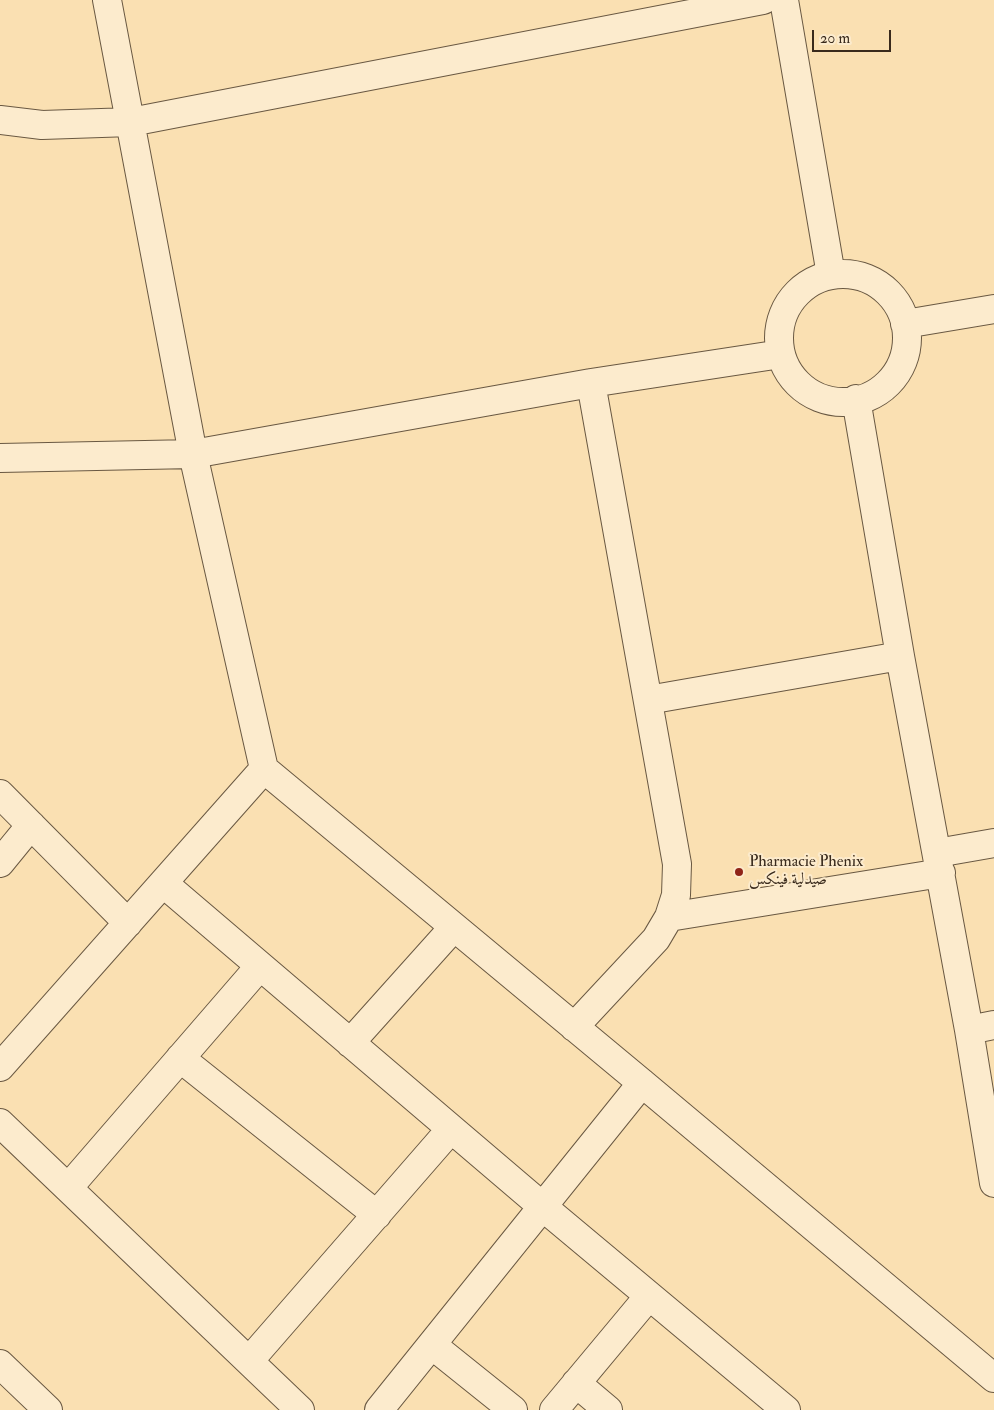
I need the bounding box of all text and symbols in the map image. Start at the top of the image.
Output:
scale bar [814,20,893,52]
text: 20 m [820,29,850,48]
place label: Pharmacie Phenix صيدلية فينكس [749,853,863,891]
marker: Pharmacie Phenix صيدلية فينكس [733,866,745,878]

